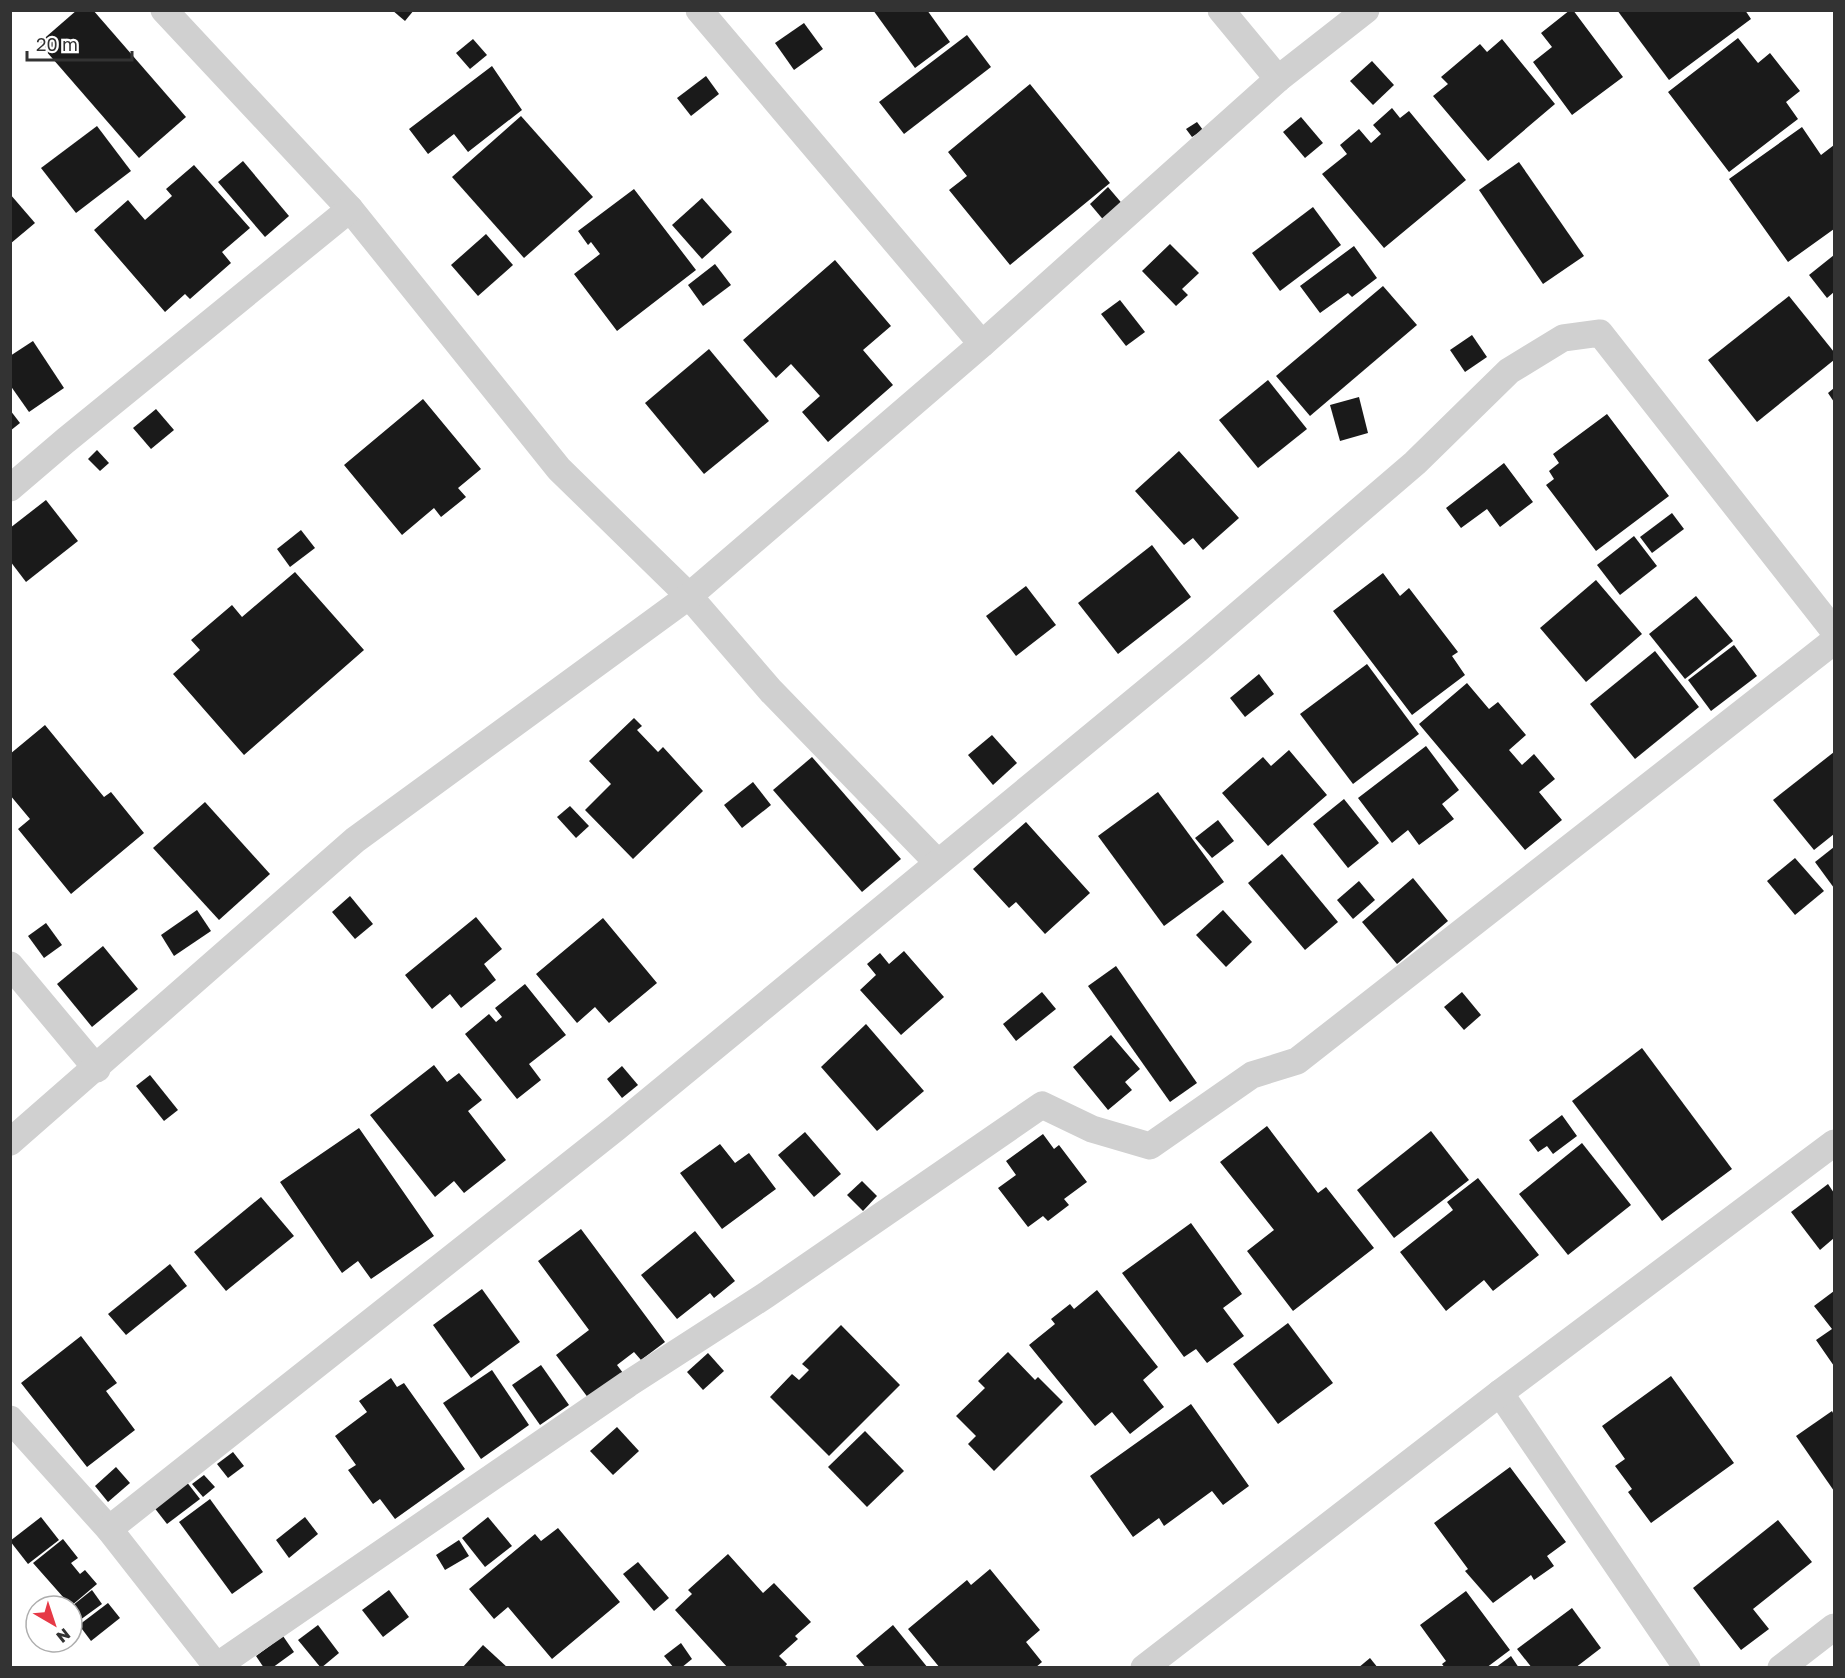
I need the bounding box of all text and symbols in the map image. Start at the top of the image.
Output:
scale bar [27,24,132,62]
text: 20 m [36,33,78,55]
north arrow [24,1594,84,1654]
text: N [52,1624,74,1647]

